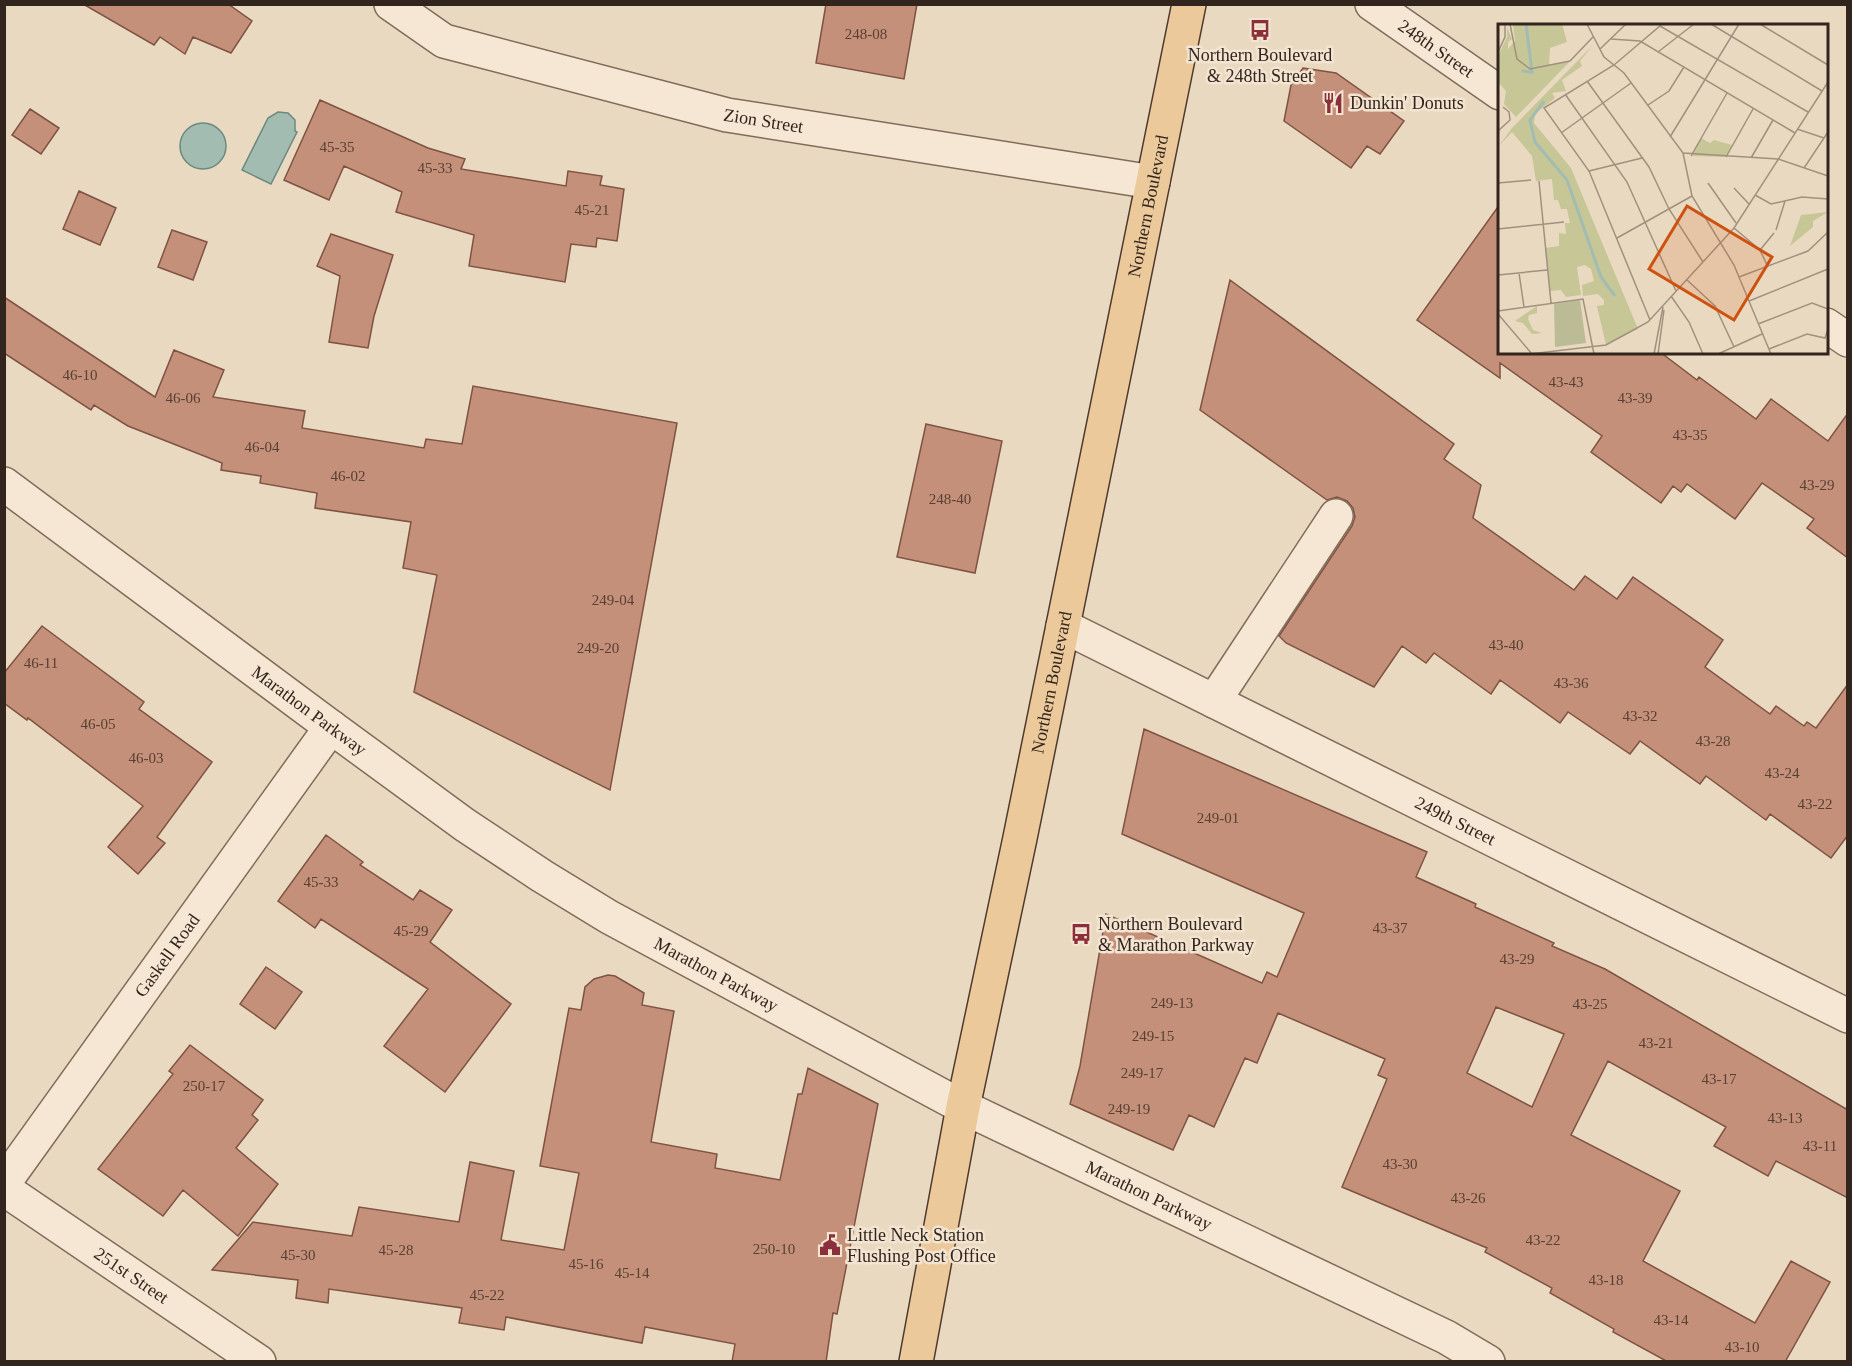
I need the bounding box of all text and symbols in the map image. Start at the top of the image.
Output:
street label: 248th Street [1394,15,1478,82]
bus stop icon: Northern Boulevard & 248th Street [1248,18,1272,42]
inset map [1498,24,1828,354]
house number: 248-08 [845,26,887,42]
place label: Northern Boulevard & 248th Street [1188,45,1332,86]
restaurant icon: Dunkin' Donuts [1321,91,1345,115]
place label: Dunkin' Donuts [1350,93,1464,113]
street label: Zion Street [722,105,805,137]
street label: Northern Boulevard [1124,133,1172,279]
house number: 45-35 [320,139,355,155]
house number: 45-33 [418,160,453,176]
house number: 45-21 [575,202,610,218]
house number: 46-10 [63,367,98,383]
house number: 43-43 [1549,374,1584,390]
house number: 46-06 [166,390,201,406]
house number: 43-39 [1618,390,1653,406]
house number: 43-35 [1673,427,1708,443]
house number: 46-04 [245,439,280,455]
house number: 46-02 [331,468,366,484]
house number: 43-29 [1800,477,1835,493]
house number: 248-40 [929,491,971,507]
house number: 249-04 [592,592,635,608]
street label: Northern Boulevard [1027,610,1076,755]
house number: 43-40 [1489,637,1524,653]
house number: 249-20 [577,640,619,656]
house number: 46-11 [24,655,58,671]
street label: Marathon Parkway [248,662,370,759]
house number: 43-36 [1554,675,1589,691]
house number: 43-32 [1623,708,1658,724]
house number: 46-05 [81,716,116,732]
house number: 43-28 [1696,733,1731,749]
house number: 46-03 [129,750,164,766]
house number: 43-24 [1765,765,1800,781]
street label: 249th Street [1412,792,1499,849]
house number: 43-22 [1798,796,1833,812]
house number: 249-01 [1197,810,1239,826]
house number: 45-33 [304,874,339,890]
street label: Gaskell Road [131,910,204,1001]
place label: Northern Boulevard & Marathon Parkway [1098,914,1254,955]
house number: 43-37 [1373,920,1408,936]
bus stop icon: Northern Boulevard & Marathon Parkway [1069,922,1093,946]
house number: 45-29 [394,923,429,939]
street label: Marathon Parkway [651,933,782,1016]
house number: 43-29 [1500,951,1535,967]
house number: 249-13 [1151,995,1193,1011]
house number: 43-25 [1573,996,1608,1012]
house number: 249-15 [1132,1028,1174,1044]
house number: 43-21 [1639,1035,1674,1051]
house number: 249-17 [1121,1065,1164,1081]
house number: 43-17 [1702,1071,1737,1087]
house number: 250-17 [183,1078,226,1094]
house number: 249-19 [1108,1101,1150,1117]
house number: 43-13 [1768,1110,1803,1126]
house number: 43-11 [1803,1138,1837,1154]
house number: 43-30 [1383,1156,1418,1172]
street label: Marathon Parkway [1083,1157,1215,1234]
house number: 43-26 [1451,1190,1486,1206]
place label: Little Neck Station Flushing Post Office [847,1225,996,1266]
house number: 43-22 [1526,1232,1561,1248]
public building icon: Little Neck Station Flushing Post Office [818,1233,842,1257]
house number: 250-10 [753,1241,795,1257]
house number: 45-28 [379,1242,414,1258]
street label: 251st Street [90,1243,172,1308]
house number: 45-30 [281,1247,316,1263]
house number: 45-16 [569,1256,604,1272]
house number: 45-14 [615,1265,650,1281]
house number: 43-18 [1589,1272,1624,1288]
house number: 45-22 [470,1287,505,1303]
house number: 43-14 [1654,1312,1689,1328]
house number: 43-10 [1725,1339,1760,1355]

